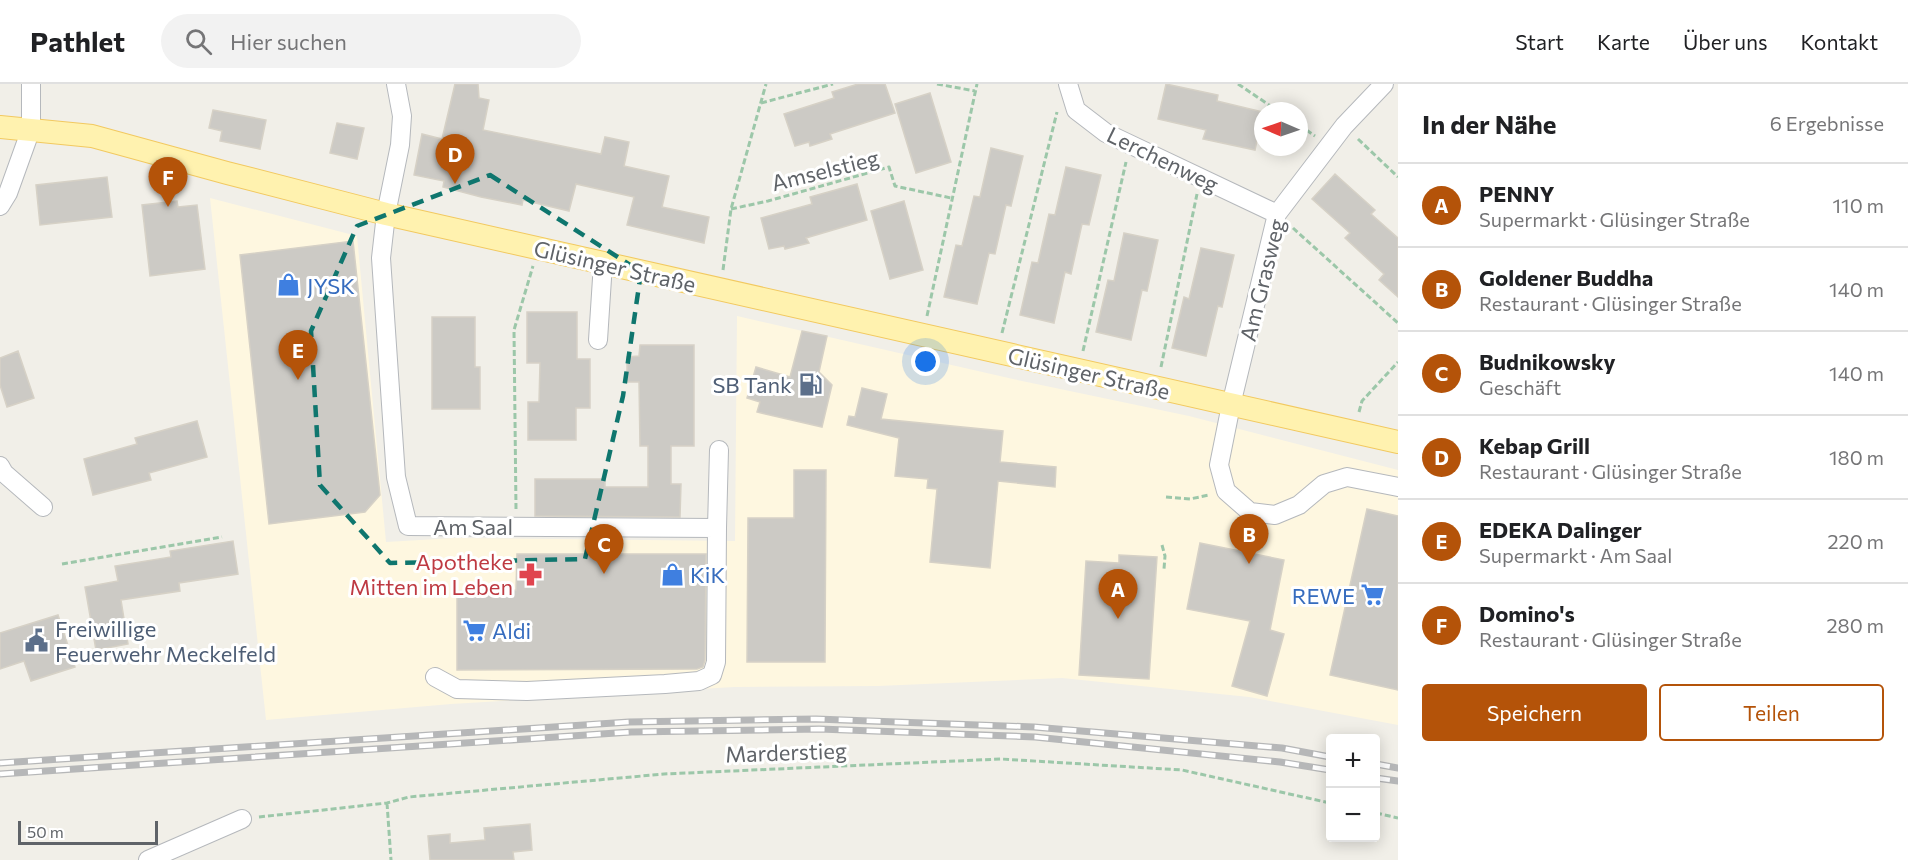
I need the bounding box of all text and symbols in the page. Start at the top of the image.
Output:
search box [161,14,581,68]
text: Pathlet [30,24,125,58]
icon: search [182,25,215,58]
text: Hier suchen [230,28,347,55]
text: Start [1515,29,1564,54]
text: Karte [1597,29,1650,54]
text: Über uns [1683,29,1767,54]
text: Kontakt [1800,29,1878,54]
north arrow [1254,102,1308,156]
text: In der Nähe [1422,108,1557,139]
text: 6 Ergebnisse [1770,111,1884,135]
street label: Lerchenweg [1103,120,1223,198]
pin: D [436,135,474,184]
street label: Amselstieg [768,144,882,196]
pin: F [148,158,188,207]
text: PENNY [1479,180,1554,207]
text: A [1434,193,1449,217]
text: 110 m [1833,193,1884,217]
text: Supermarkt · Glüsinger Straße [1479,207,1750,231]
street label: Am Grasweg [1234,216,1290,344]
street label: Glüsinger Straße [531,234,699,298]
text: Goldener Buddha [1479,264,1653,291]
shop icon: JYSK [276,272,302,298]
place label: JYSK [307,272,355,299]
text: B [1435,277,1448,301]
text: 140 m [1829,277,1884,301]
text: Restaurant · Glüsinger Straße [1479,291,1742,315]
pin: E [278,330,318,380]
street label: Glüsinger Straße [1005,341,1173,405]
your location [911,347,940,376]
text: Budnikowsky [1479,348,1616,375]
text: C [1435,361,1448,385]
text: 140 m [1829,361,1884,385]
place label: SB Tank [712,371,792,398]
fuel station icon: SB Tank [797,371,823,397]
text: Geschäft [1479,375,1561,399]
text: Kebap Grill [1479,432,1590,459]
text: D [1434,445,1449,469]
text: 180 m [1829,445,1884,469]
text: Restaurant · Glüsinger Straße [1479,459,1742,483]
street label: Am Saal [433,513,513,540]
pin: B [1230,514,1268,564]
text: EDEKA Dalinger [1479,516,1642,543]
pin: C [584,524,624,574]
text: E [1436,529,1447,553]
text: 220 m [1828,529,1884,553]
text: Supermarkt · Am Saal [1479,543,1672,567]
place label: Apotheke Mitten im Leben [349,548,513,600]
pharmacy icon: Apotheke Mitten im Leben [518,561,544,587]
shop icon: KiK [659,561,685,587]
place label: KiK [690,561,725,588]
pin: A [1098,570,1138,619]
place label: REWE [1292,582,1355,609]
supermarket icon: REWE [1360,582,1386,608]
text: Domino's [1479,600,1575,627]
text: F [1436,613,1447,637]
text: 280 m [1826,613,1884,637]
place label: Freiwillige Feuerwehr Meckelfeld [55,615,276,667]
supermarket icon: Aldi [461,617,487,643]
place label: Aldi [492,617,531,644]
text: Restaurant · Glüsinger Straße [1479,627,1742,651]
public building icon: Freiwillige Feuerwehr Meckelfeld [24,628,50,654]
button: Speichern [1422,684,1647,741]
button: Teilen [1659,684,1884,741]
map controls [1326,734,1380,842]
button: + [1326,734,1380,788]
street label: Marderstieg [725,736,847,768]
button: − [1326,788,1380,842]
scale bar [18,818,158,846]
text: 50 m [27,822,64,841]

